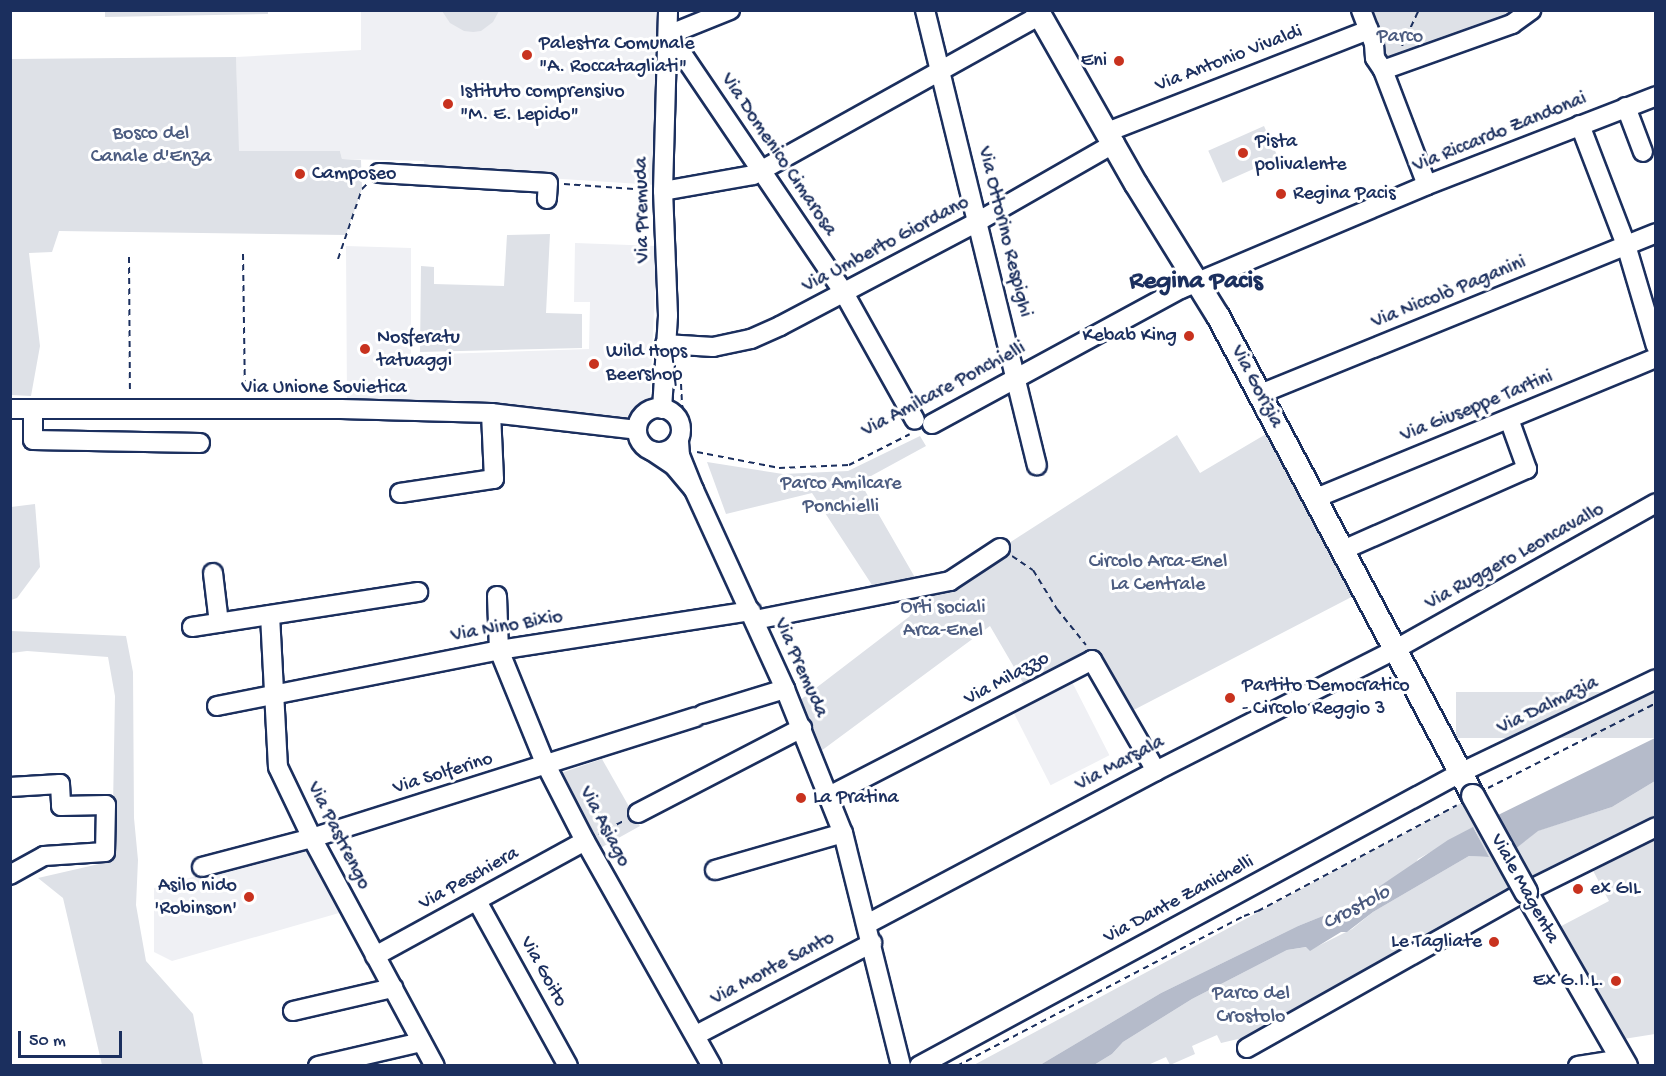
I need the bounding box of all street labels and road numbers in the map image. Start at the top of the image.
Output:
street label: Via Antonio Vivaldi [1152,20,1306,98]
street label: Via Domenico Cimarosa [715,69,841,241]
street label: Via Riccardo Zandonai [1410,87,1590,179]
street label: Via Ottorino Respighi [971,144,1037,320]
street label: Via Premuda [630,157,656,263]
street label: Via Umberto Giordano [799,191,973,299]
street label: Via Niccolò Paganini [1368,251,1530,335]
street label: Via Amilcare Ponchielli [858,337,1030,443]
street label: Via Gorizia [1224,342,1288,432]
street label: Via Giuseppe Tartini [1397,365,1557,449]
street label: Via Unione Sovietica [241,376,407,400]
street label: Via Ruggero Leoncavallo [1421,498,1609,616]
street label: Via Nino Bixio [449,605,565,649]
street label: Via Premuda [767,615,833,721]
street label: Via Milazzo [960,647,1054,711]
street label: Via Dalmazia [1494,671,1602,741]
street label: Via Marsala [1071,731,1169,797]
street label: Via Solferino [390,747,496,801]
street label: Via Pastrengo [301,778,375,894]
street label: Via Asiago [573,783,635,871]
street label: Viale Magenta [1484,830,1564,948]
street label: Via Peschiera [415,842,523,916]
street label: Via Dante Zanichelli [1100,850,1258,950]
street label: Via Monte Santo [707,926,839,1012]
street label: Via Goito [514,932,572,1012]

